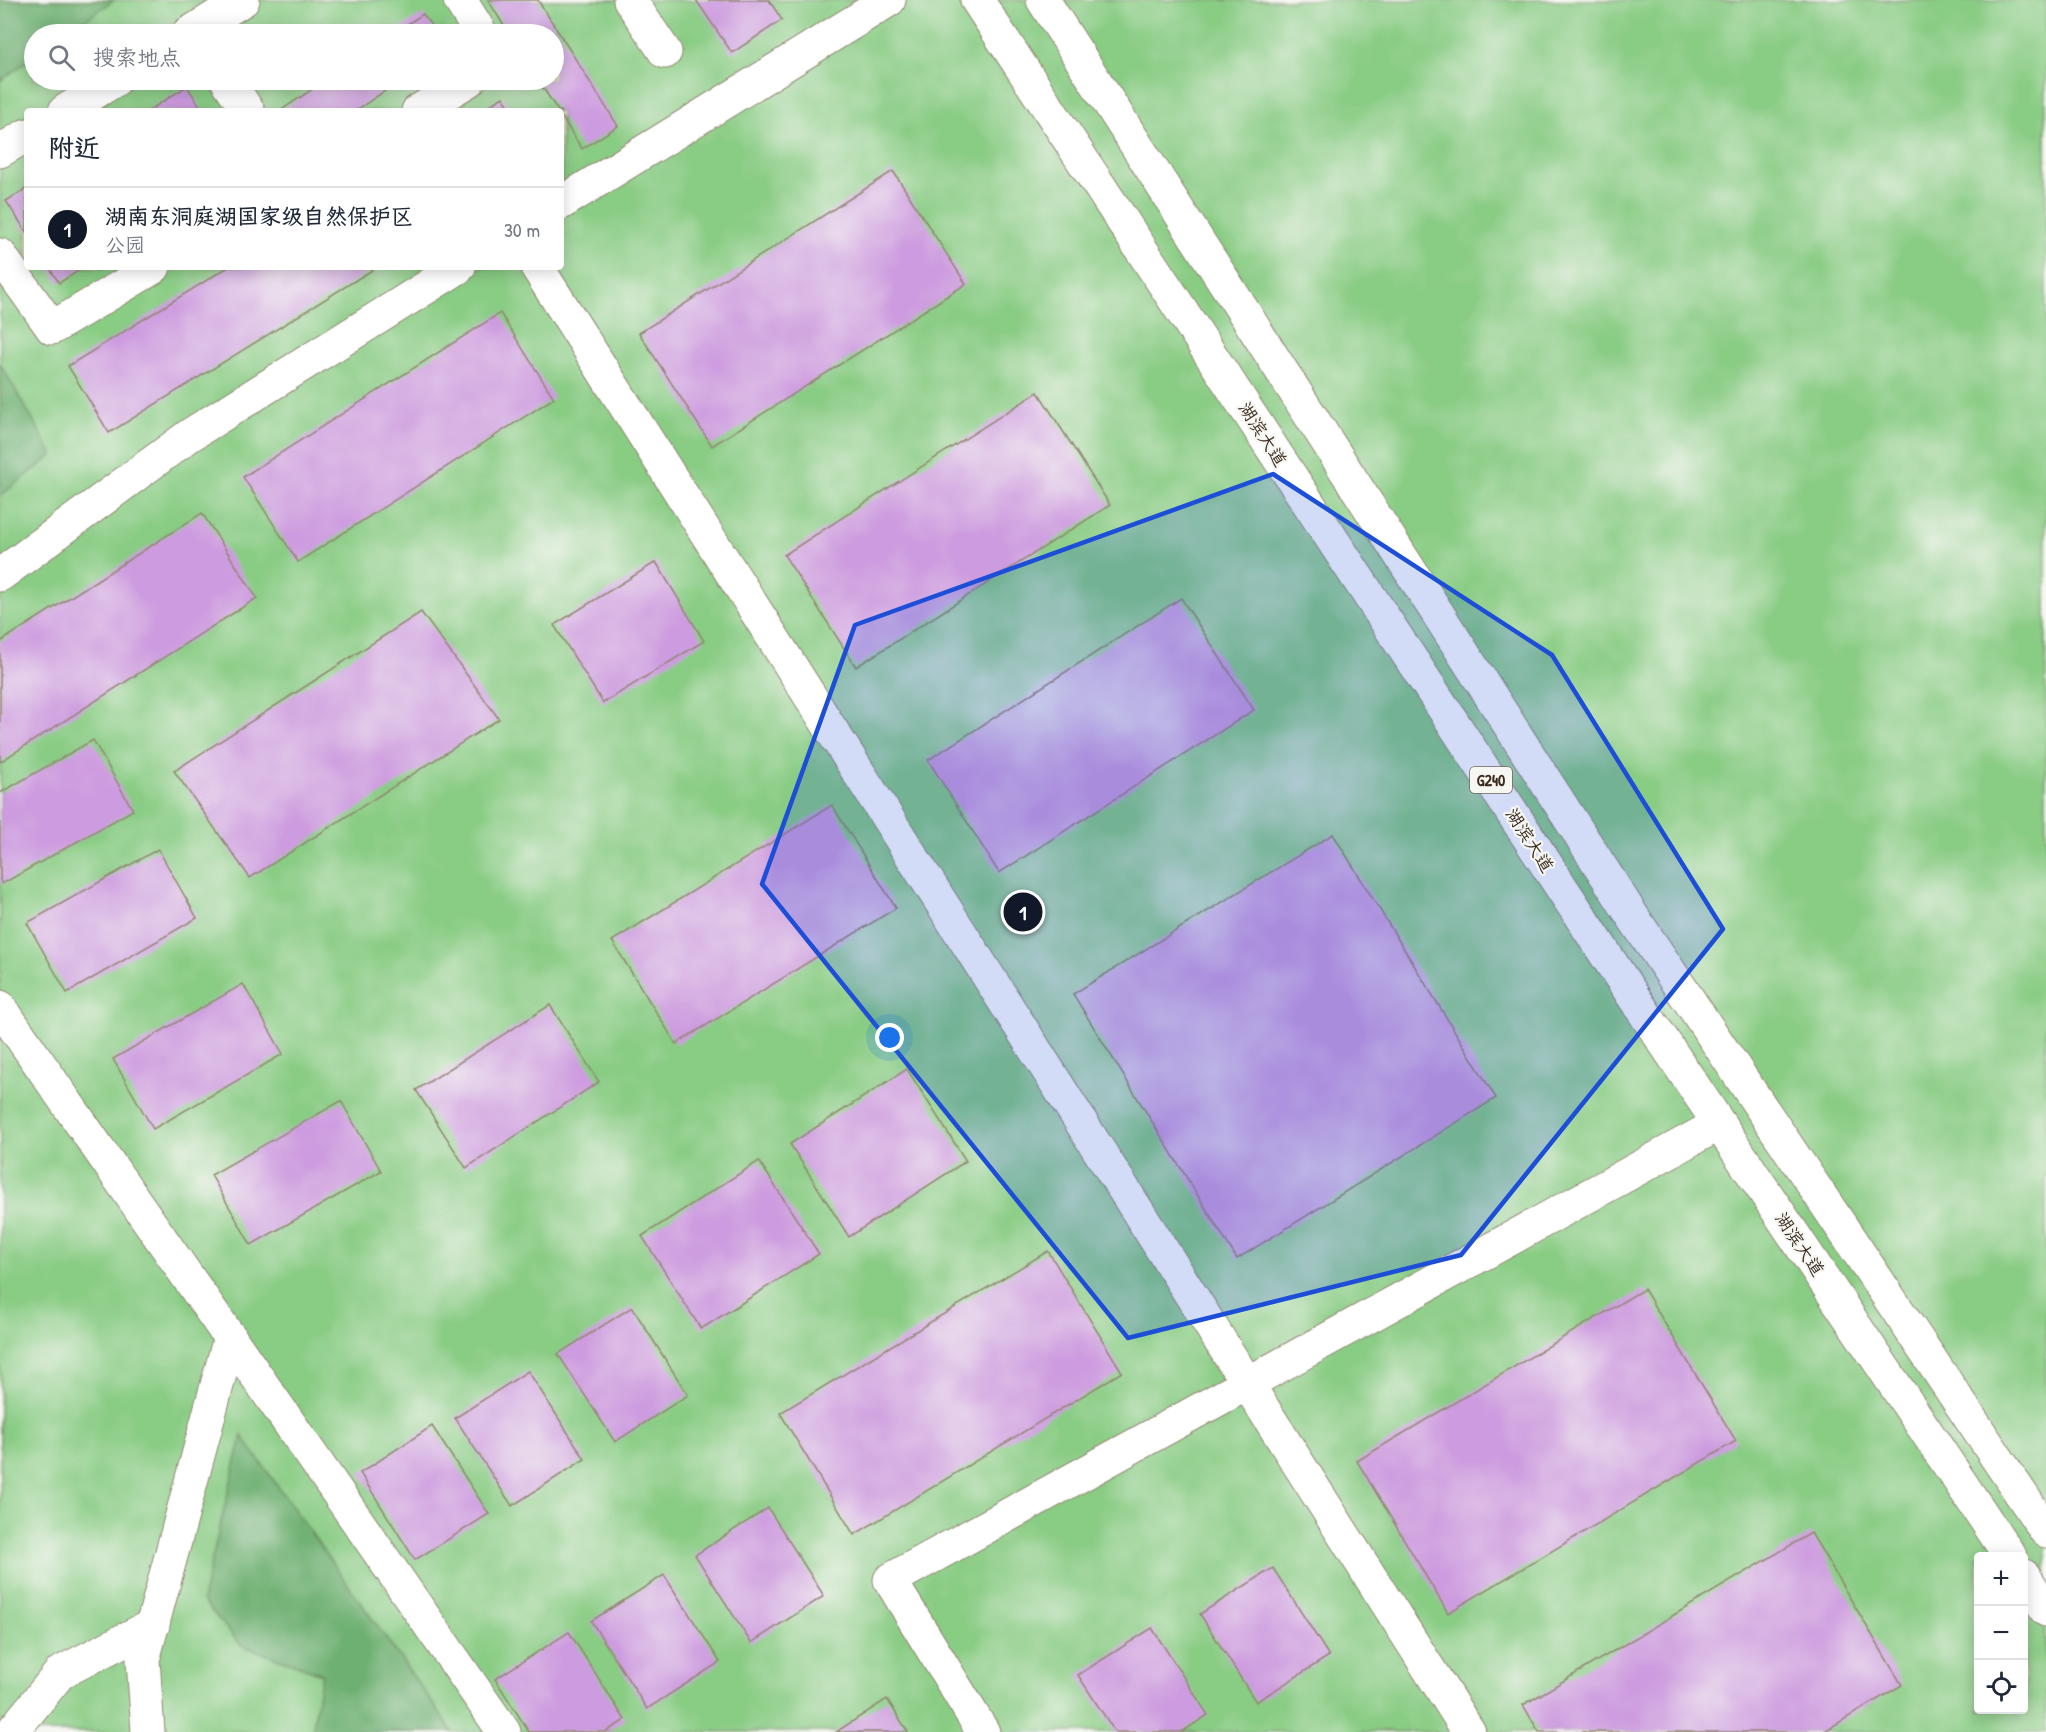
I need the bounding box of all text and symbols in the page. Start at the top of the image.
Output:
search box [24,24,564,90]
icon: search [45,41,78,74]
text: 搜索地点 [93,42,181,72]
text: 附近 [48,130,100,165]
text: 湖南东洞庭湖国家级自然保护区 [105,201,413,231]
text: 1 [64,216,71,243]
text: 30 m [504,216,540,243]
text: 公园 [105,231,145,258]
street label: 湖滨大道 [1233,397,1293,471]
road number: G240 [1470,767,1512,793]
street label: 湖滨大道 [1500,803,1560,877]
pin: 1 [1004,890,1042,934]
your location [875,1023,904,1052]
street label: 湖滨大道 [1770,1207,1830,1281]
map controls [1974,1552,2028,1714]
button: + [1974,1552,2028,1606]
button: − [1974,1606,2028,1660]
button: locate [1974,1660,2028,1714]

